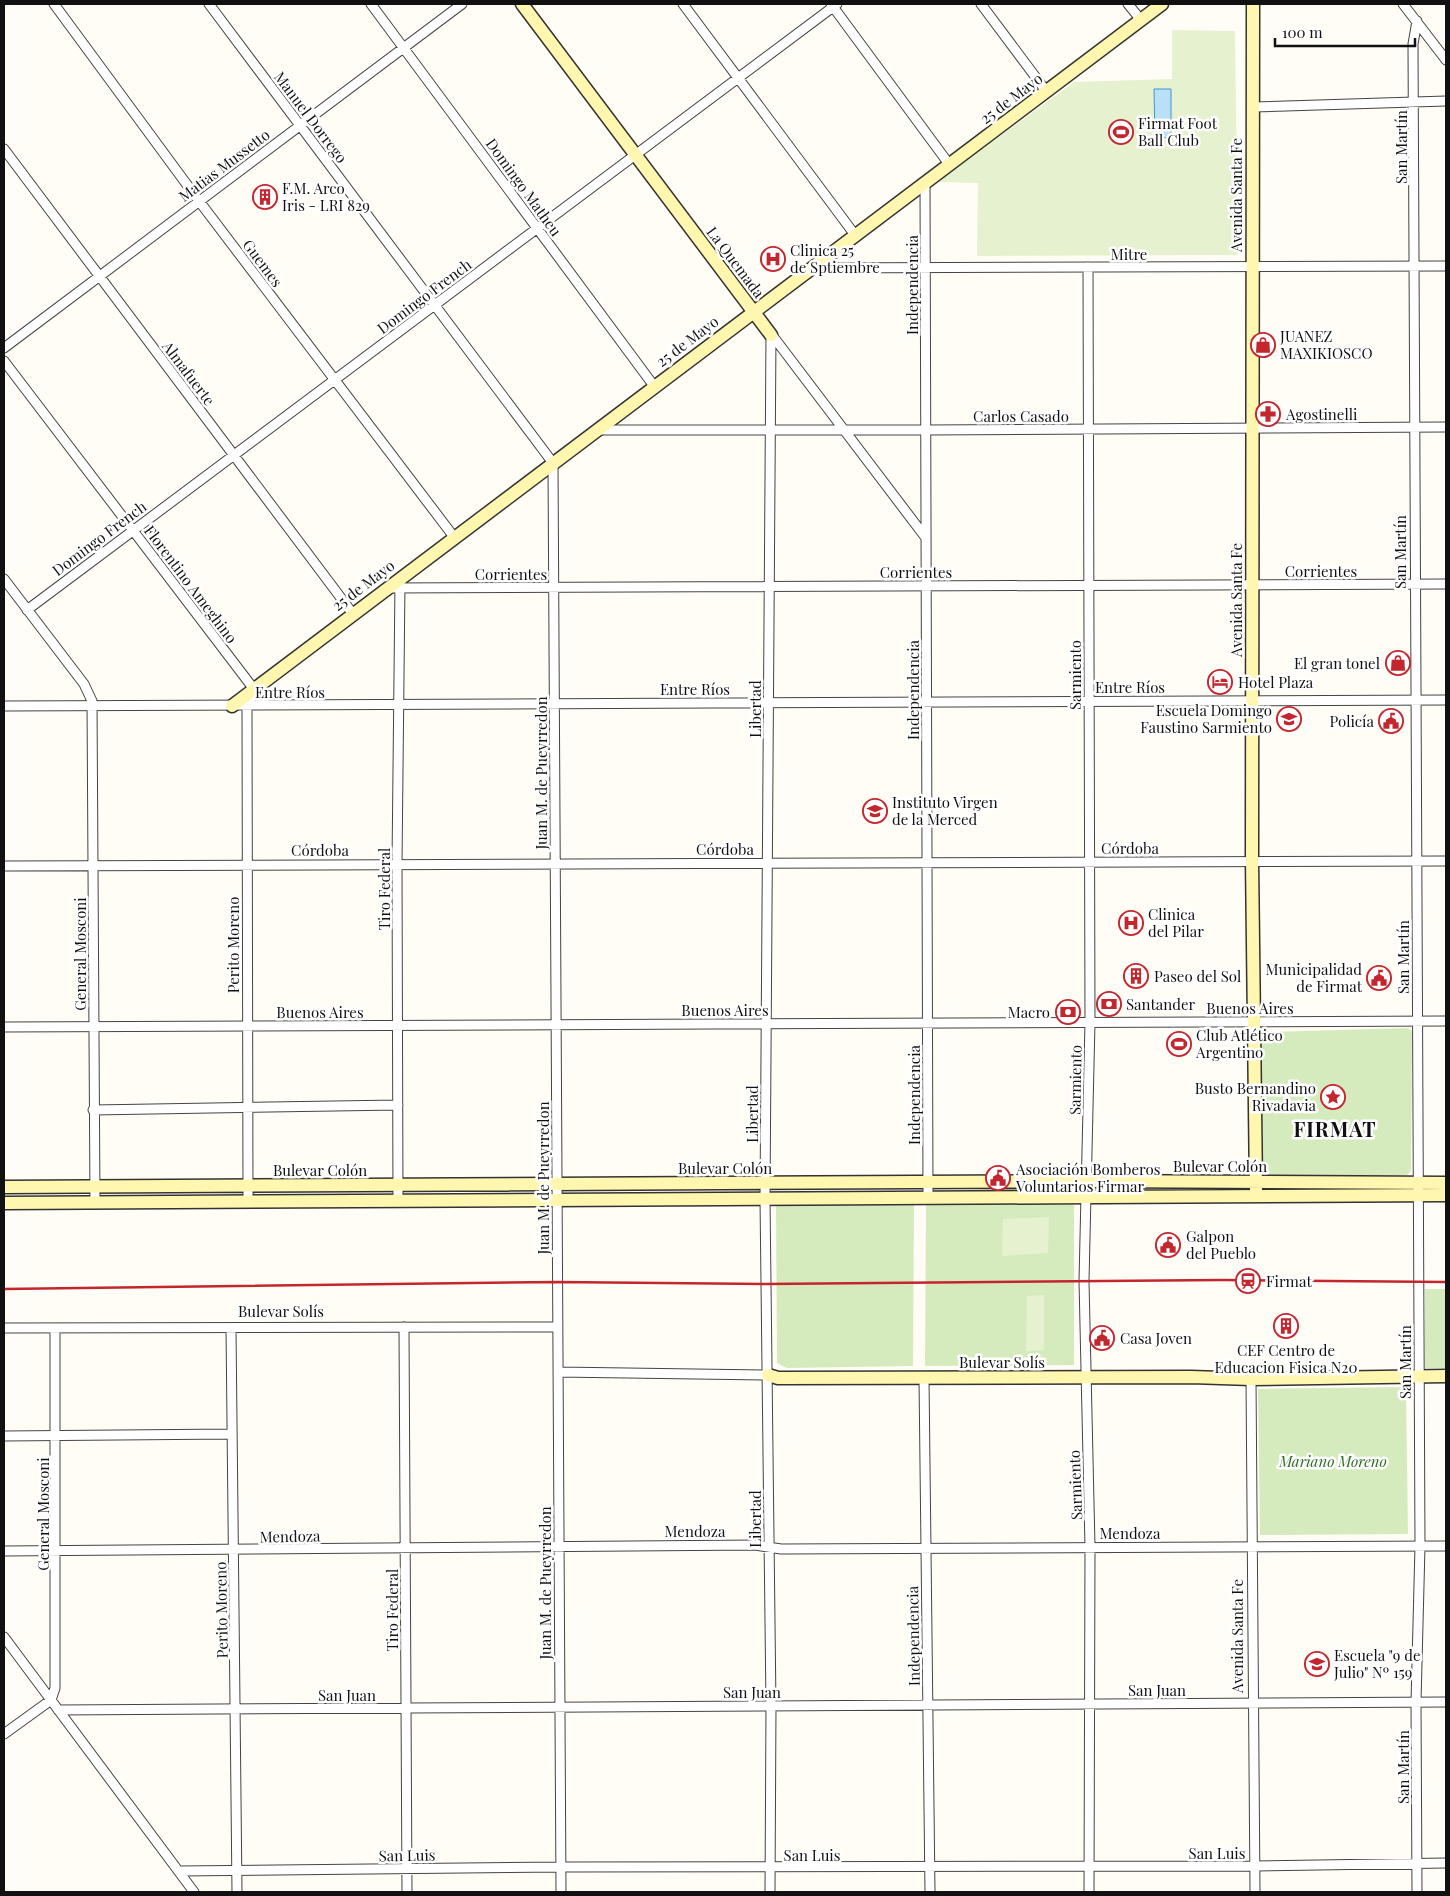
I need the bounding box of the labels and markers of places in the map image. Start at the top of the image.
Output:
place label: Firmat Foot Ball Club [1138,113,1218,150]
sports icon: Firmat Foot Ball Club [1108,119,1134,145]
place label: F.M. Arco Iris - LRI 829 [282,178,370,215]
building icon: F.M. Arco Iris - LRI 829 [252,184,278,210]
place label: Clinica 25 de Sptiembre [790,240,880,277]
hospital icon: Clinica 25 de Sptiembre [760,246,786,272]
place label: JUANEZ MAXIKIOSCO [1279,326,1373,363]
shop icon: JUANEZ MAXIKIOSCO [1250,332,1276,358]
pharmacy icon: Agostinelli [1255,401,1281,427]
place label: Agostinelli [1285,404,1358,424]
shop icon: El gran tonel [1385,650,1411,676]
place label: El gran tonel [1294,653,1380,673]
hotel icon: Hotel Plaza [1207,669,1233,695]
place label: Hotel Plaza [1238,672,1314,692]
place label: Escuela Domingo Faustino Sarmiento [1140,700,1272,737]
school or university icon: Escuela Domingo Faustino Sarmiento [1276,706,1302,732]
public building icon: Policía [1378,708,1404,734]
place label: Policía [1329,711,1375,731]
place label: Instituto Virgen de la Merced [892,792,998,829]
school or university icon: Instituto Virgen de la Merced [862,798,888,824]
place label: Clinica del Pilar [1148,904,1204,941]
hospital icon: Clinica del Pilar [1118,910,1144,936]
place label: Municipalidad de Firmat [1266,959,1363,996]
building icon: Paseo del Sol [1123,963,1149,989]
public building icon: Municipalidad de Firmat [1366,965,1392,991]
place label: Paseo del Sol [1154,966,1241,986]
bank icon: Santander [1096,991,1122,1017]
place label: Santander [1126,994,1196,1014]
bank icon: Macro [1055,999,1081,1025]
place label: Macro [1008,1002,1050,1022]
place label: Club Atlético Argentino [1195,1025,1283,1062]
sports icon: Club Atlético Argentino [1166,1031,1192,1057]
place label: Busto Bernandino Rivadavia [1195,1078,1317,1115]
place icon: Busto Bernandino Rivadavia [1320,1084,1346,1110]
place label: Asociación Bomberos Voluntarios Firmar [1015,1159,1160,1196]
public building icon: Asociación Bomberos Voluntarios Firmar [985,1165,1011,1191]
place label: Galpon del Pueblo [1186,1226,1256,1263]
public building icon: Galpon del Pueblo [1155,1232,1181,1258]
station icon: Firmat [1235,1268,1261,1294]
place label: Firmat [1266,1271,1312,1291]
building icon: CEF Centro de Educacion Fisica N20 [1273,1313,1299,1339]
public building icon: Casa Joven [1089,1325,1115,1351]
place label: Casa Joven [1120,1328,1192,1348]
place label: CEF Centro de Educacion Fisica N20 [1214,1340,1358,1377]
place label: Escuela "9 de Julio" Nº 159 [1333,1645,1420,1682]
school or university icon: Escuela "9 de Julio" Nº 159 [1304,1651,1330,1677]

